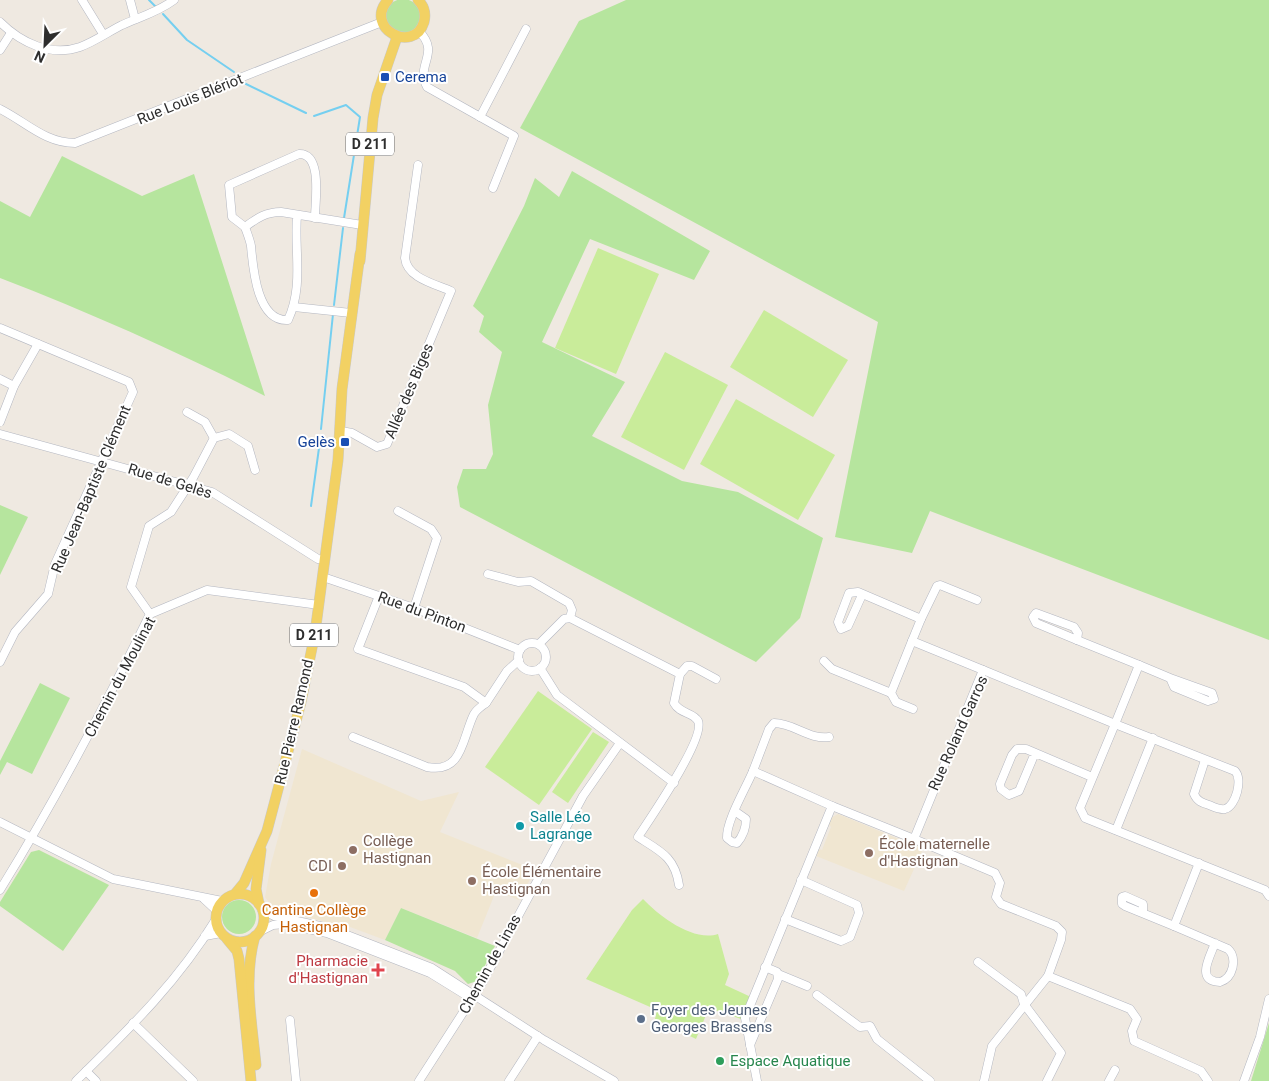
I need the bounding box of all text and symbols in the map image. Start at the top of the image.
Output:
north arrow [20,20,70,70]
text: N [32,48,47,66]
place label: Cerema [395,68,447,86]
street label: Rue Louis Blériot [135,70,246,128]
marker: Cerema [379,71,391,83]
road number: D 211 [346,132,394,156]
street label: Allée des Biges [381,341,437,441]
street label: Rue Jean-Baptiste Clément [47,402,135,576]
place label: Gelès [297,433,335,451]
marker: Gelès [339,436,351,448]
street label: Rue de Gelès [126,460,214,502]
street label: Rue du Pinton [375,588,469,636]
street label: Chemin du Moulinat [81,614,159,740]
road number: D 211 [290,624,338,646]
street label: Rue Pierre Ramond [271,658,317,786]
street label: Rue Roland Garros [925,673,991,793]
place label: Salle Léo Lagrange [530,808,592,843]
marker: Salle Léo Lagrange [514,820,526,832]
place label: Collège Hastignan [363,832,431,867]
place label: École maternelle d'Hastignan [879,835,990,870]
marker: Collège Hastignan [347,844,359,856]
marker: École maternelle d'Hastignan [863,847,875,859]
place label: CDI [308,857,332,875]
marker: CDI [336,860,348,872]
place label: École Élémentaire Hastignan [482,863,601,898]
marker: École Élémentaire Hastignan [466,875,478,887]
marker: Cantine Collège Hastignan [308,887,320,899]
place label: Cantine Collège Hastignan [262,901,366,936]
street label: Chemin de Linas [455,911,525,1017]
place label: Pharmacie d'Hastignan [289,952,368,987]
marker: Pharmacie d'Hastignan [372,964,384,976]
place label: Foyer des Jeunes Georges Brassens [651,1001,772,1036]
marker: Foyer des Jeunes Georges Brassens [635,1013,647,1025]
place label: Espace Aquatique [730,1052,850,1070]
marker: Espace Aquatique [714,1055,726,1067]

